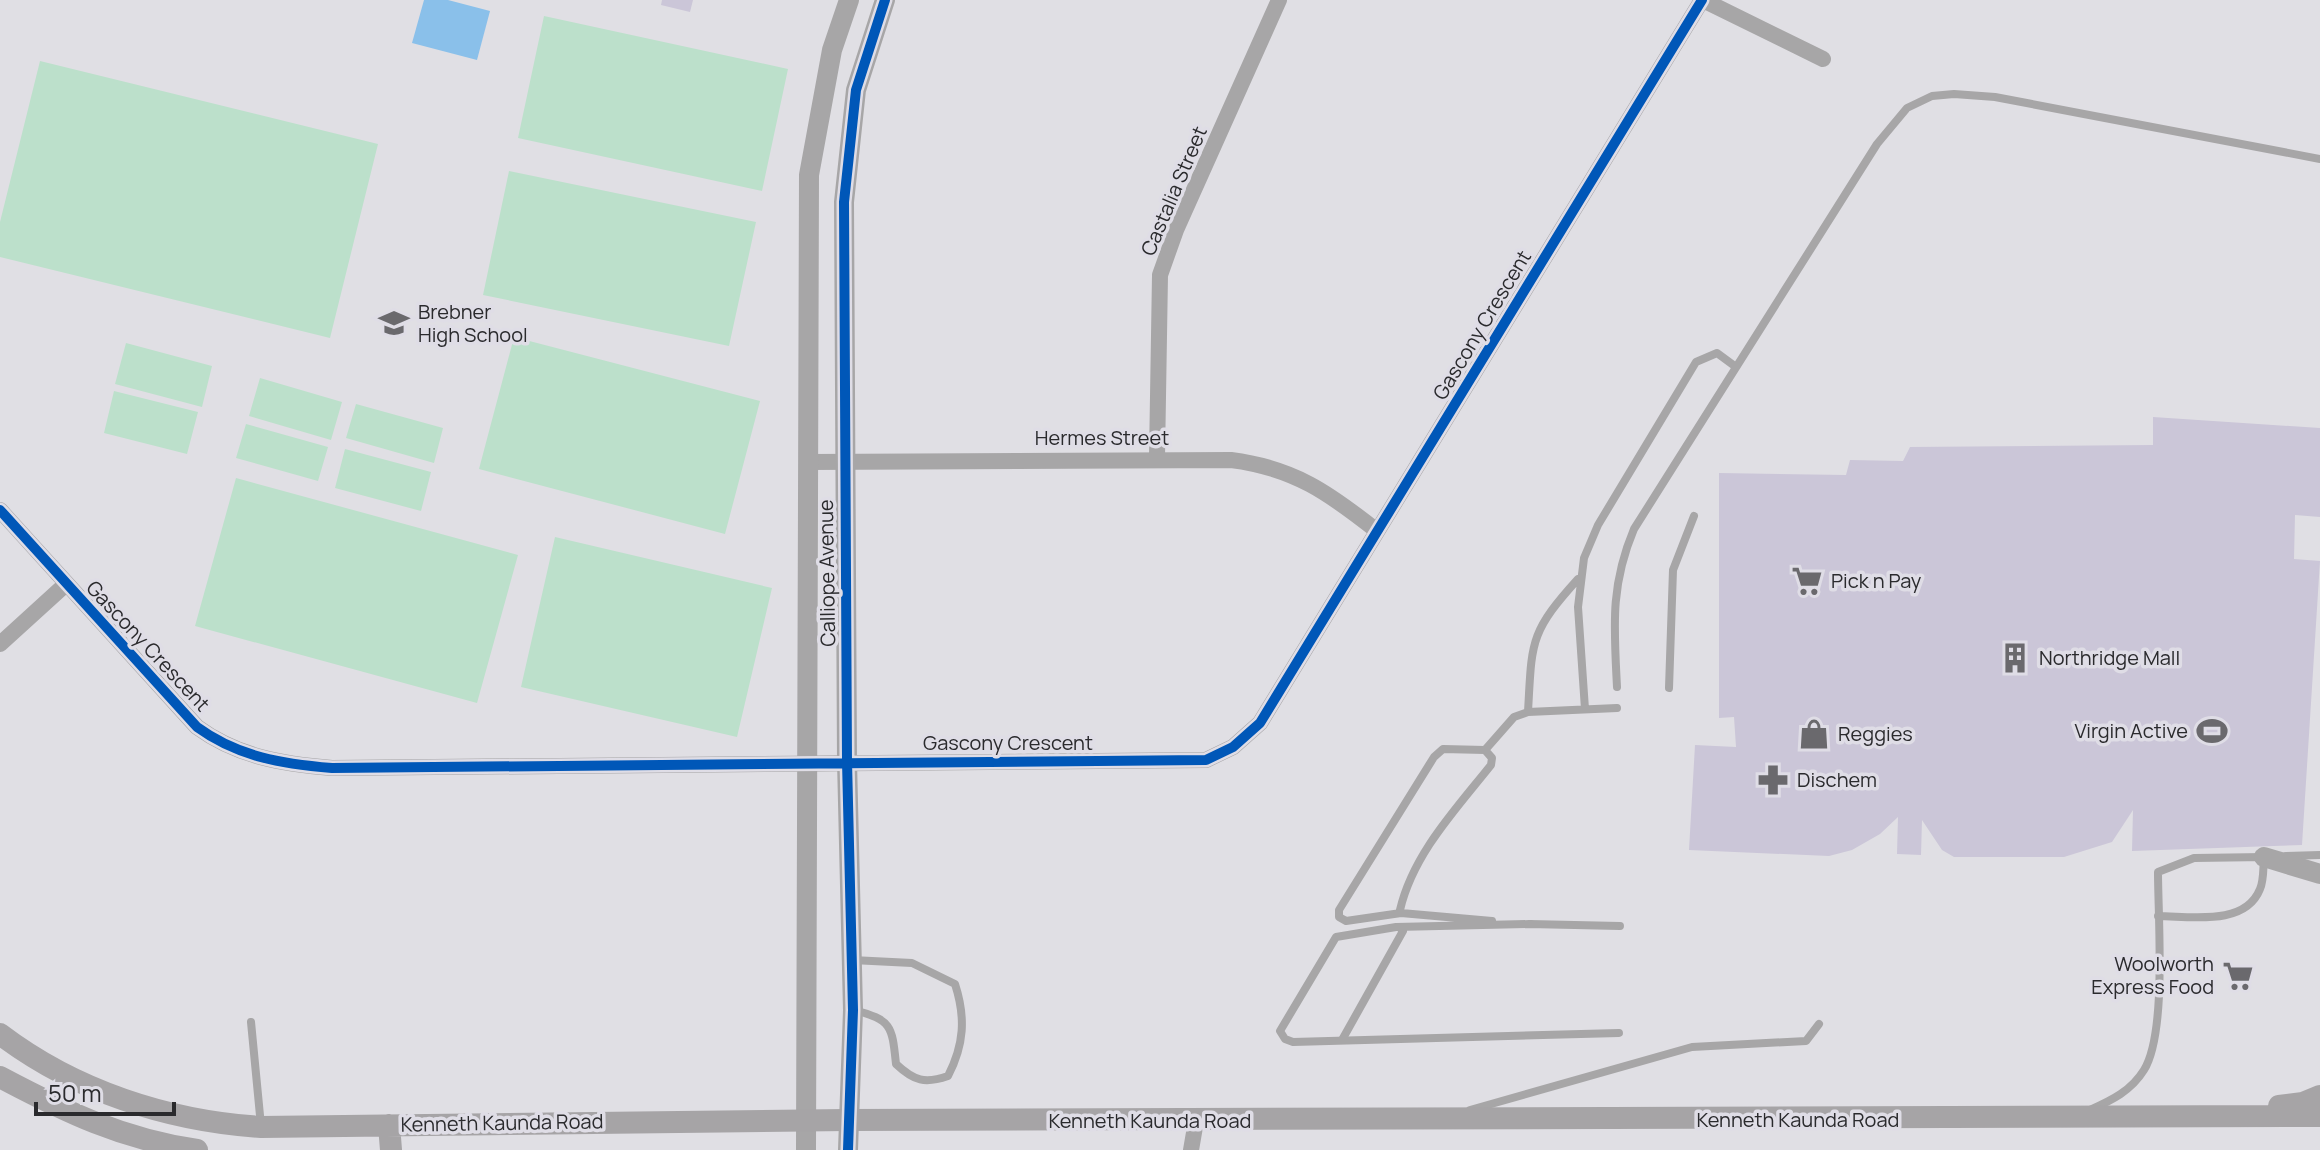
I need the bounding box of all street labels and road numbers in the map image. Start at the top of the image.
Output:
street label: Castalia Street [1134,122,1213,260]
street label: Gascony Crescent [1426,245,1537,405]
street label: Hermes Street [1035,424,1169,451]
street label: Calliope Avenue [812,499,841,647]
street label: Gascony Crescent [81,574,216,717]
street label: Gascony Crescent [923,729,1093,756]
street label: Kenneth Kaunda Road [1697,1106,1899,1133]
street label: Kenneth Kaunda Road [400,1107,604,1138]
street label: Kenneth Kaunda Road [1049,1107,1251,1134]

